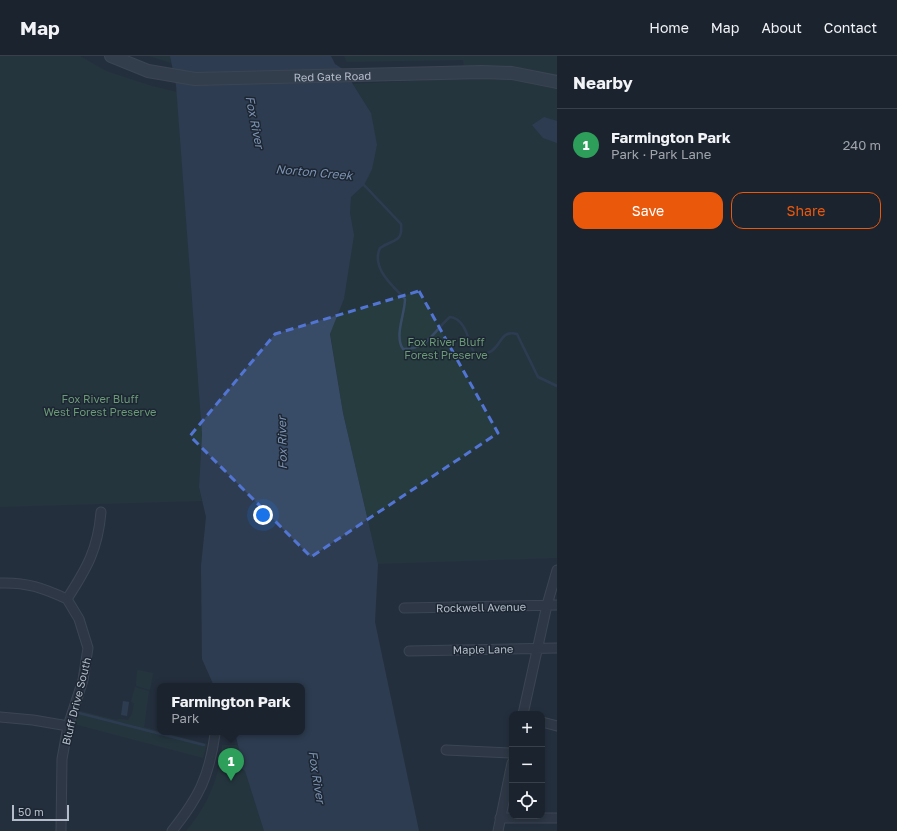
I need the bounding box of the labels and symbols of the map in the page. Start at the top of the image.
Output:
street label: Red Gate Road [293,68,371,83]
water label: Fox River [243,95,268,152]
water label: Norton Creek [275,161,354,183]
park label: Fox River Bluff Forest Preserve [404,335,488,361]
park label: Fox River Bluff West Forest Preserve [44,392,156,418]
water label: Fox River [274,414,290,470]
your location [253,505,273,525]
street label: Rockwell Avenue [436,600,526,614]
street label: Maple Lane [453,642,513,656]
street label: Bluff Drive South [59,656,93,746]
pin: 1 [218,748,244,781]
water label: Fox River [305,750,329,807]
scale bar [12,803,69,822]

